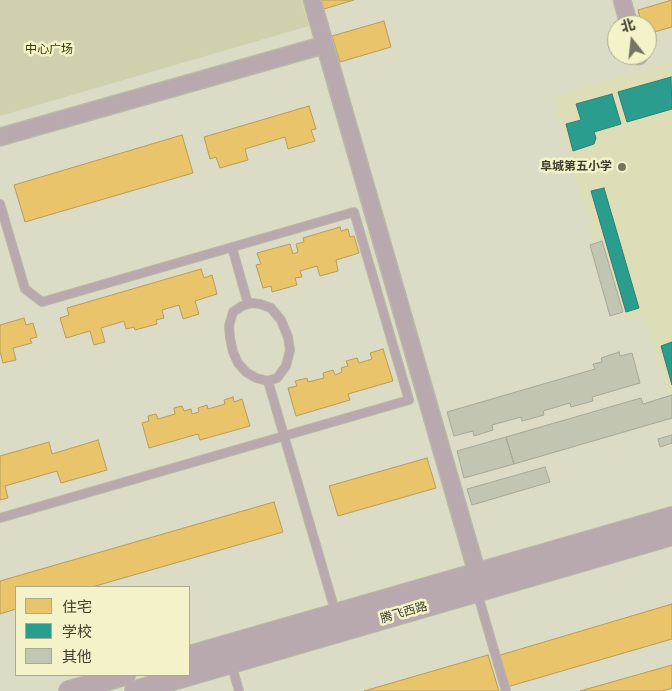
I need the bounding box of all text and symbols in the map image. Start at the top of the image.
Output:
north arrow [607,15,657,65]
text: 北 [619,16,637,36]
park label: 中心广场 [25,43,73,57]
place label: 阜城第五小学 [540,160,612,174]
marker: 阜城第五小学 [616,161,628,173]
legend [15,586,190,676]
text: 住宅 [62,598,92,616]
street label: 腾飞西路 [379,599,429,627]
text: 学校 [62,623,92,641]
text: 其他 [62,648,92,666]

